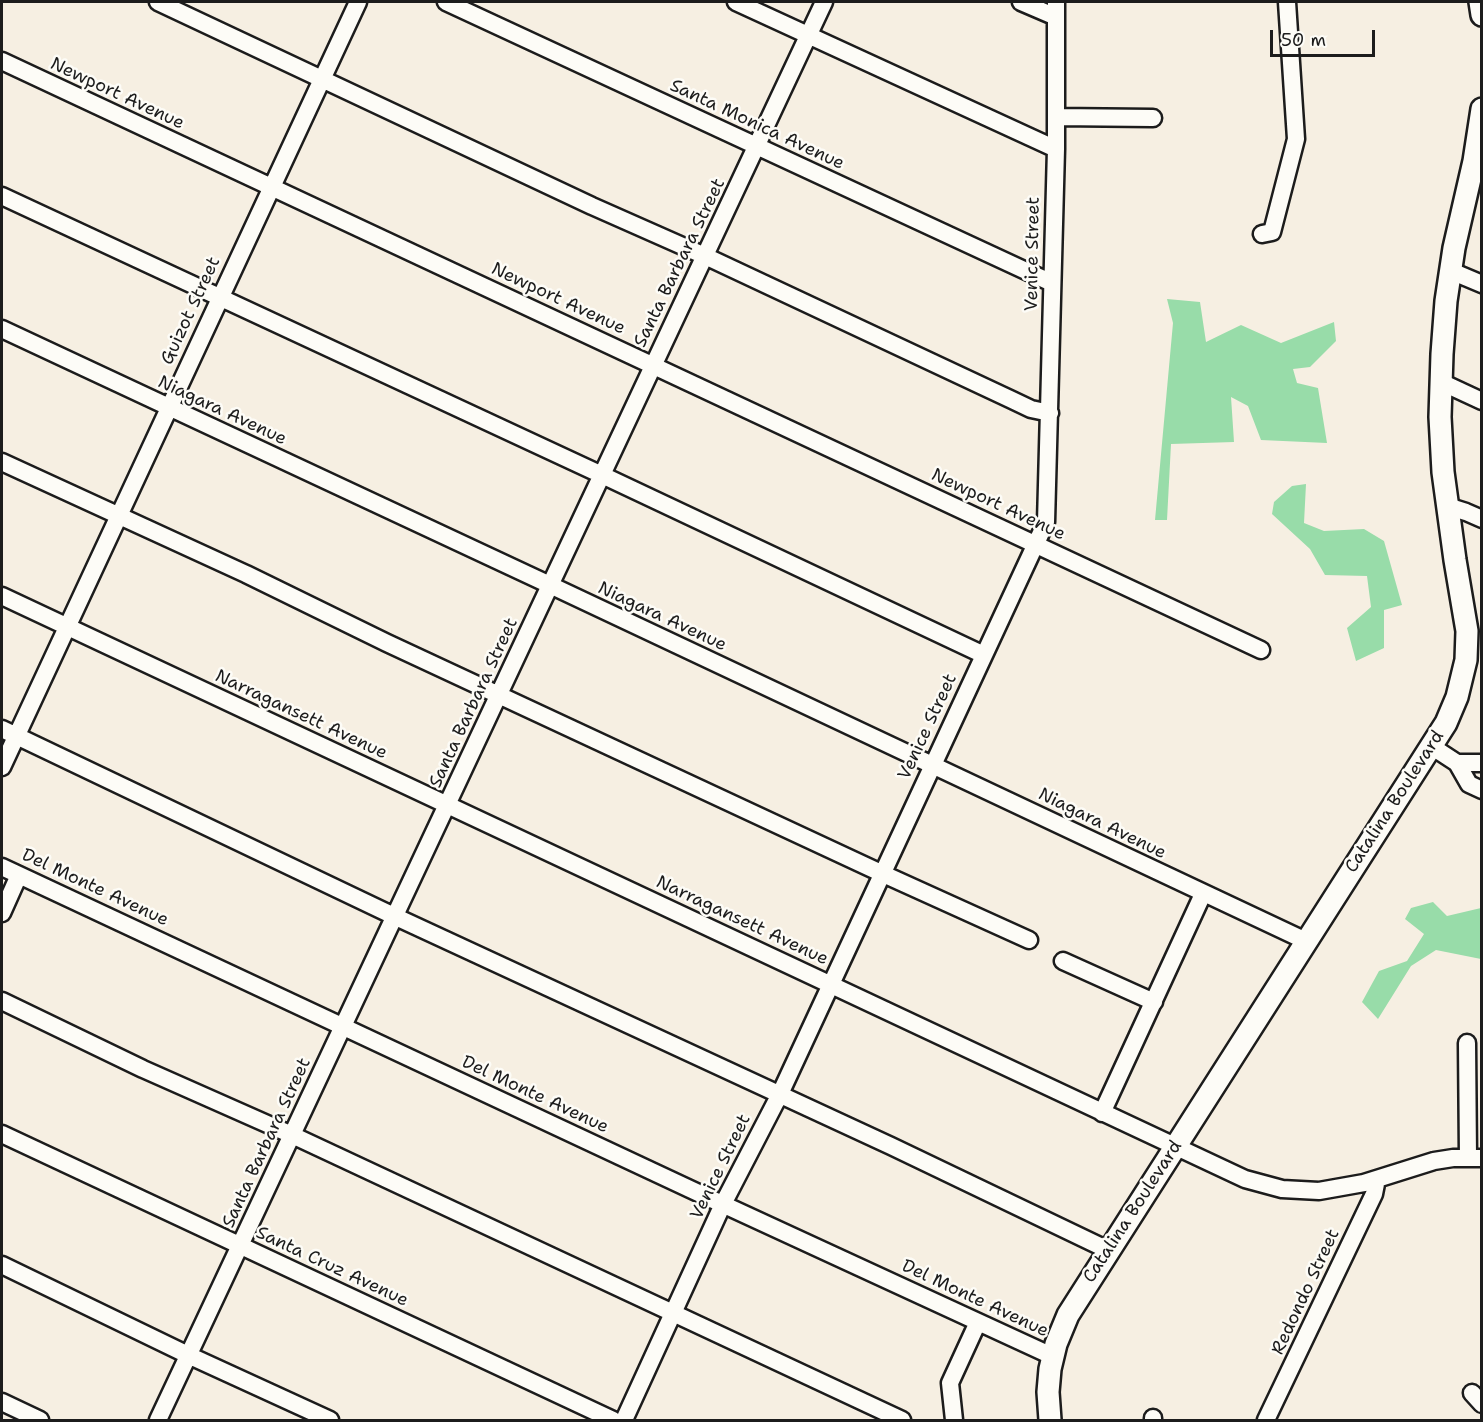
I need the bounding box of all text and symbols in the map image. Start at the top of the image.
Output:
scale bar [1273,18,1378,56]
text: 50 m [1281,28,1326,52]
street label: Newport Avenue [47,53,187,135]
street label: Santa Monica Avenue [666,75,848,175]
street label: Santa Barbara Street [630,175,730,351]
street label: Venice Street [1021,197,1045,311]
street label: Guizot Street [157,254,225,368]
street label: Newport Avenue [488,258,628,340]
street label: Niagara Avenue [154,372,290,450]
street label: Newport Avenue [928,464,1068,546]
street label: Niagara Avenue [594,578,730,656]
street label: Santa Barbara Street [425,615,523,791]
street label: Narragansett Avenue [212,666,390,764]
street label: Venice Street [894,671,962,783]
street label: Catalina Boulevard [1341,727,1449,877]
street label: Niagara Avenue [1035,784,1169,864]
street label: Del Monte Avenue [18,845,172,931]
street label: Narragansett Avenue [653,872,831,970]
street label: Del Monte Avenue [458,1052,612,1138]
street label: Santa Barbara Street [218,1055,316,1231]
street label: Venice Street [686,1111,756,1223]
street label: Catalina Boulevard [1079,1137,1187,1287]
street label: Santa Cruz Avenue [252,1222,412,1312]
street label: Redondo Street [1267,1226,1345,1358]
street label: Del Monte Avenue [898,1256,1052,1342]

